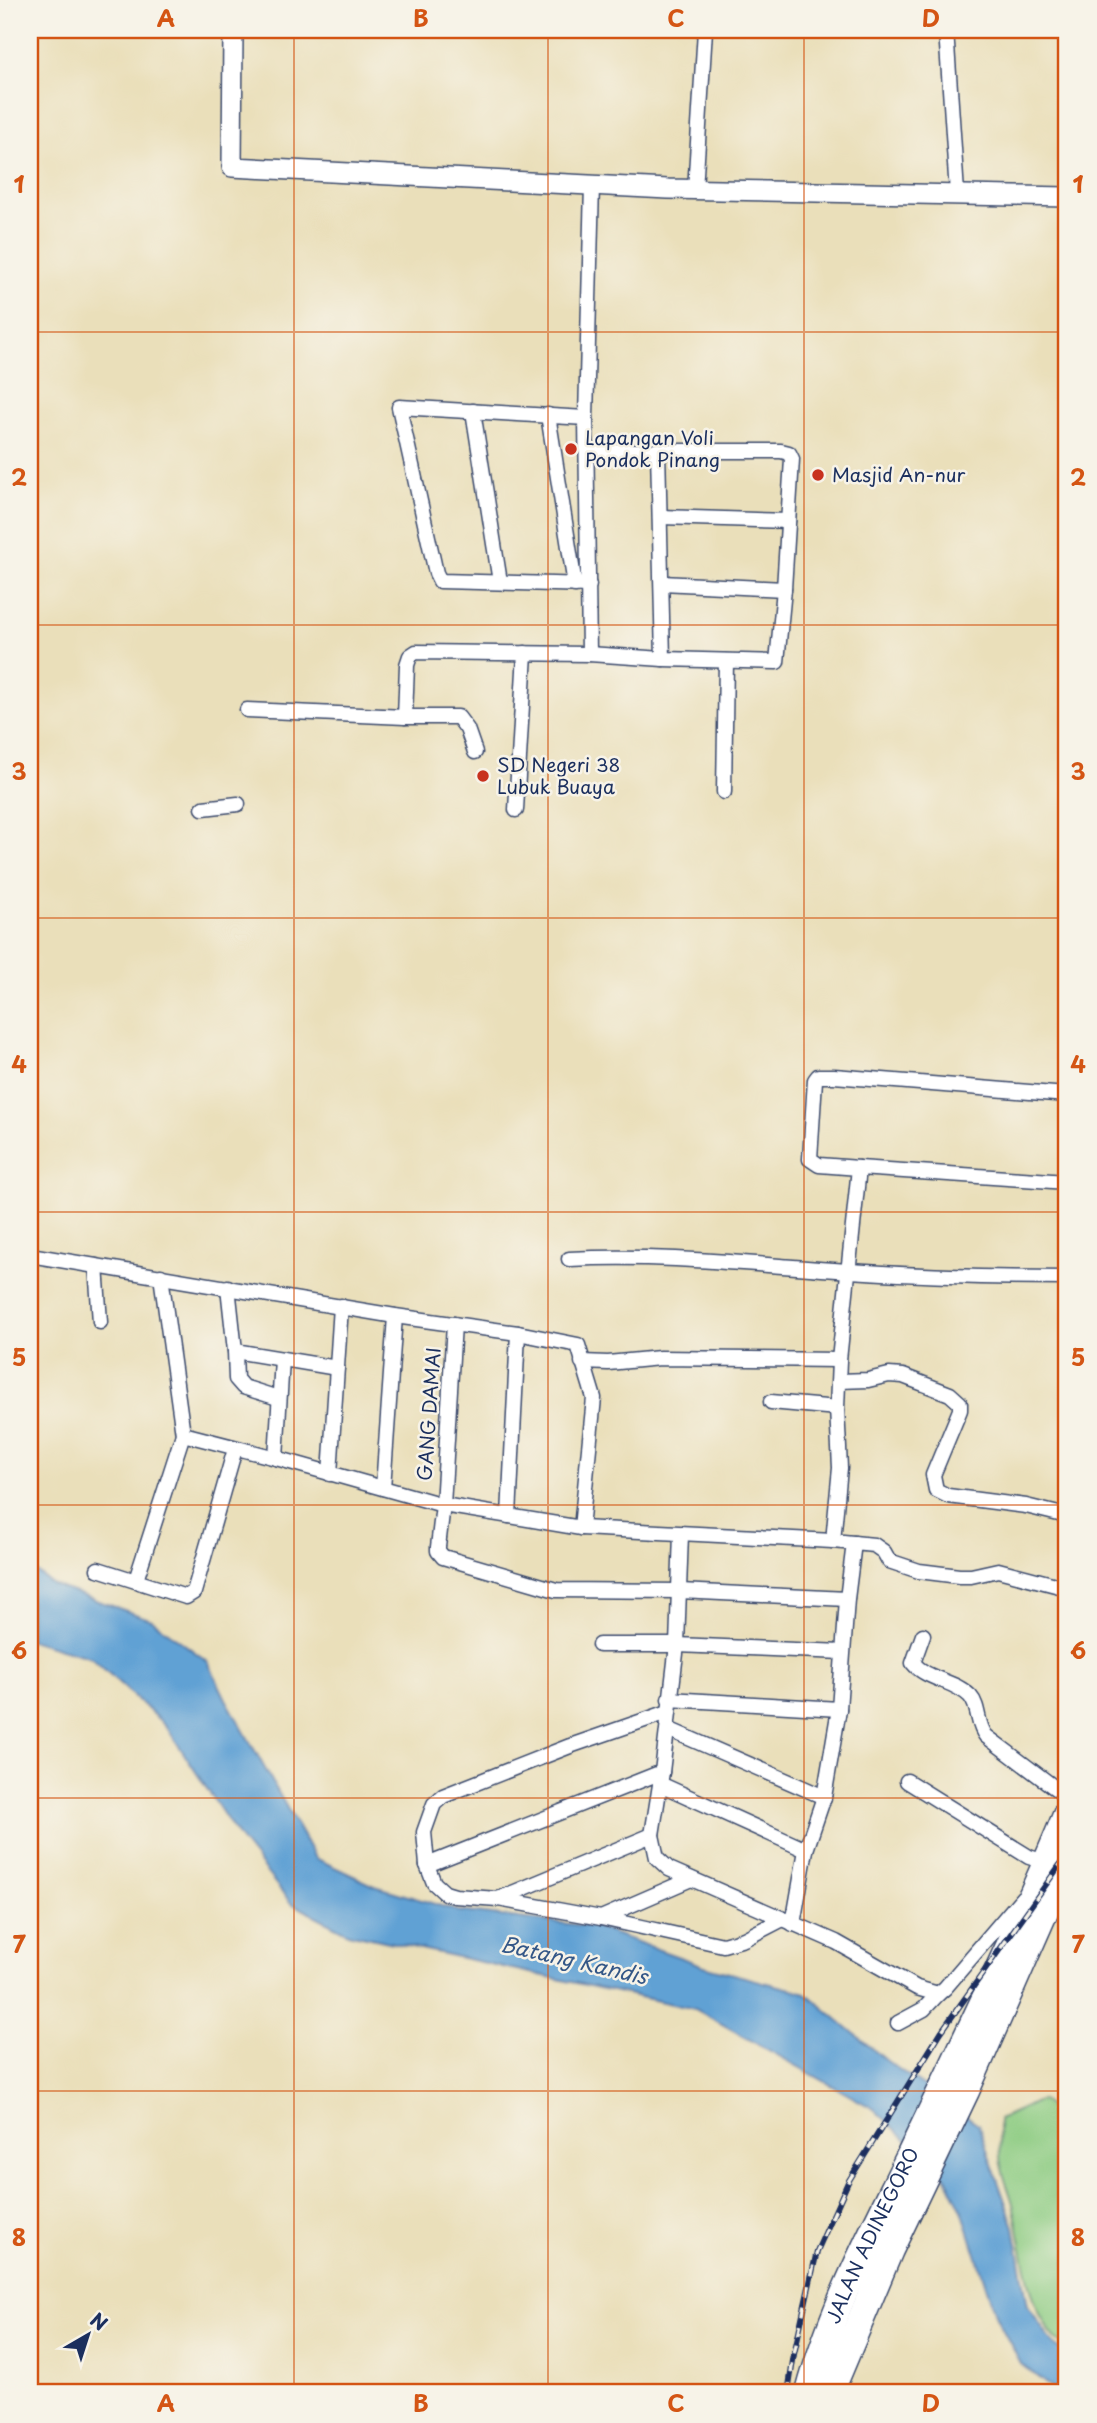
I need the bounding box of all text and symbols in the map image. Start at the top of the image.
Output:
text: A [157,0,175,35]
text: B [413,0,429,35]
text: C [667,0,685,35]
text: D [922,0,940,35]
text: 1 [14,166,25,201]
text: 1 [1073,166,1084,201]
place label: Lapangan Voli Pondok Pinang [585,423,720,473]
marker: Lapangan Voli Pondok Pinang [563,441,579,457]
text: 2 [11,459,27,494]
text: 2 [1070,459,1086,494]
place label: Masjid An-nur [832,460,965,488]
marker: Masjid An-nur [810,467,826,483]
place label: SD Negeri 38 Lubuk Buaya [497,750,620,800]
text: 3 [11,753,27,788]
text: 3 [1070,753,1086,788]
marker: SD Negeri 38 Lubuk Buaya [475,768,491,784]
text: 4 [11,1046,27,1081]
text: 4 [1070,1046,1086,1081]
text: 5 [12,1339,26,1374]
text: 5 [1071,1339,1085,1374]
street label: GANG DAMAI [409,1346,447,1482]
text: 6 [11,1632,27,1667]
text: 6 [1070,1632,1086,1667]
text: 7 [12,1926,26,1961]
text: 7 [1071,1926,1085,1961]
water label: Batang Kandis [498,1927,653,1992]
street label: JALAN ADINEGORO [818,2142,925,2327]
text: 8 [12,2219,26,2254]
text: 8 [1071,2219,1085,2254]
north arrow [52,2300,122,2370]
text: N [85,2305,114,2337]
text: A [157,2385,175,2420]
text: B [413,2385,429,2420]
text: C [667,2385,685,2420]
text: D [922,2385,940,2420]

